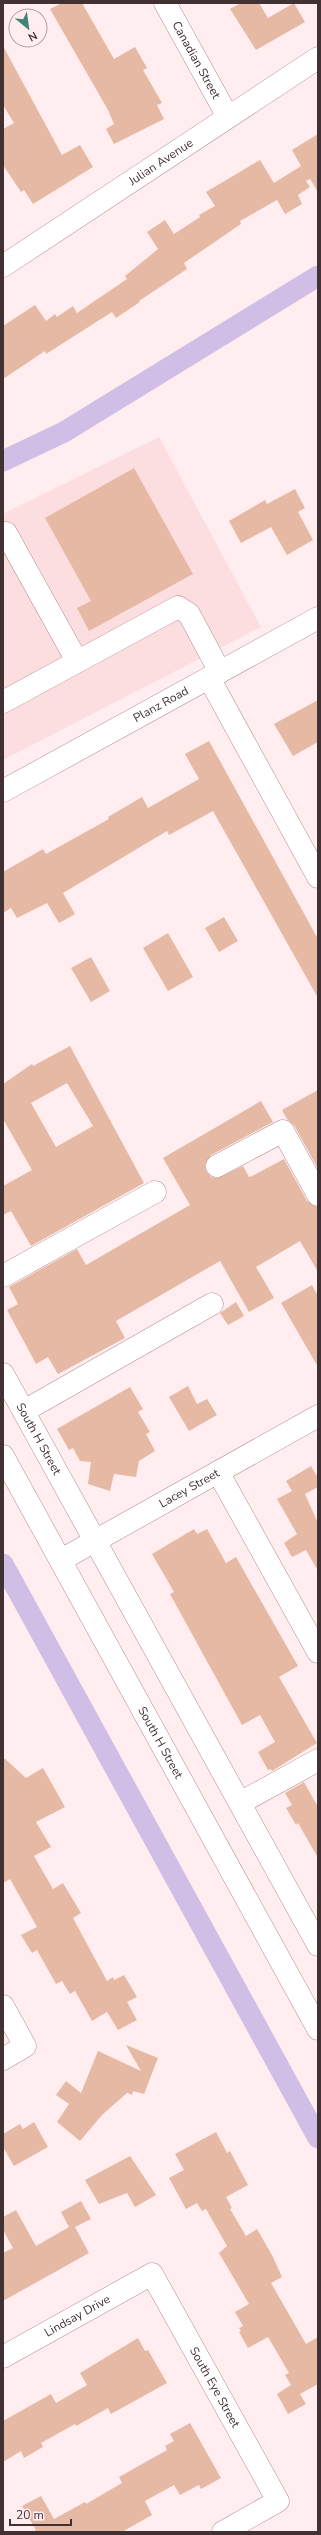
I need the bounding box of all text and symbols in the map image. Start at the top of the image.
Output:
north arrow [8,8,48,48]
street label: Canadian Street [169,18,225,102]
text: N [25,28,40,45]
street label: Julian Avenue [125,135,196,190]
street label: Planz Road [130,683,191,726]
street label: South H Street [12,1400,65,1478]
street label: Lacey Street [156,1464,223,1511]
street label: South H Street [134,1704,187,1782]
street label: Lindsay Drive [41,2291,113,2340]
street label: South Eye Street [186,2344,244,2431]
scale bar [10,2501,71,2527]
text: 20 m [16,2507,44,2523]

